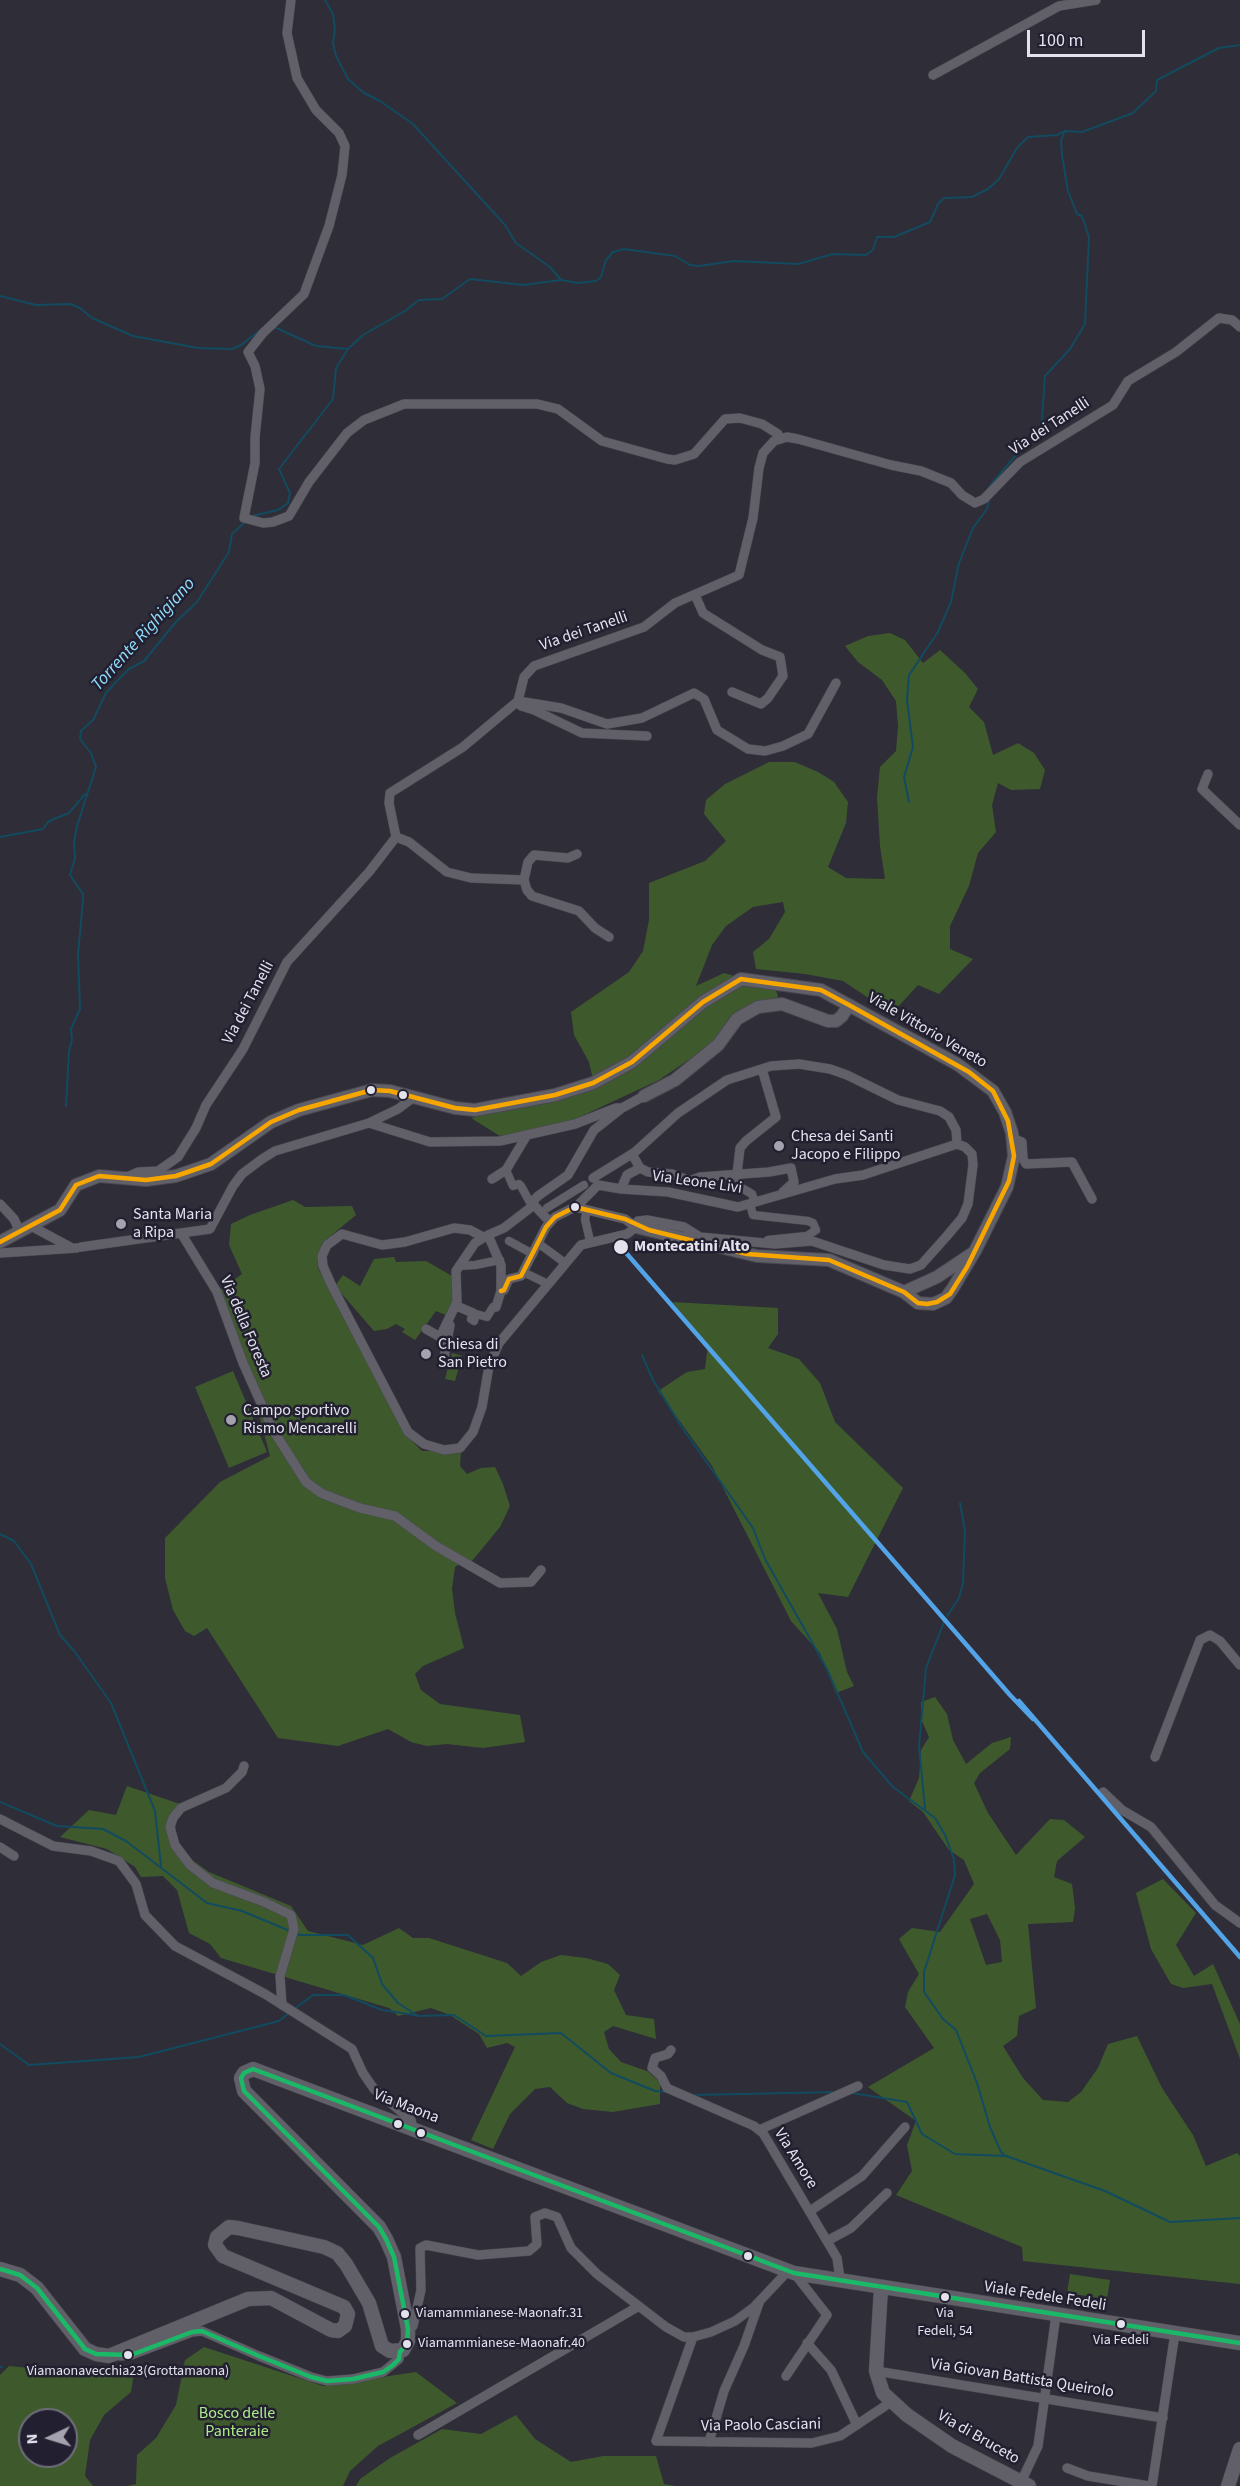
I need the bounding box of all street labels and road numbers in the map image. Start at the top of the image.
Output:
street label: Via dei Tanelli [1006,394,1094,460]
street label: Via dei Tanelli [538,608,630,656]
street label: Via dei Tanelli [219,958,279,1048]
street label: Viale Vittorio Veneto [864,989,990,1073]
street label: Via Leone Livi [651,1167,743,1199]
street label: Via della Foresta [215,1273,275,1381]
street label: Via Maona [371,2086,441,2128]
street label: Via Amore [769,2125,821,2193]
street label: Viale Fedele Fedeli [982,2278,1108,2316]
street label: Via Giovan Battista Queirolo [929,2355,1115,2403]
street label: Via di Bruceto [933,2407,1023,2469]
street label: Via Paolo Casciani [701,2415,821,2437]

